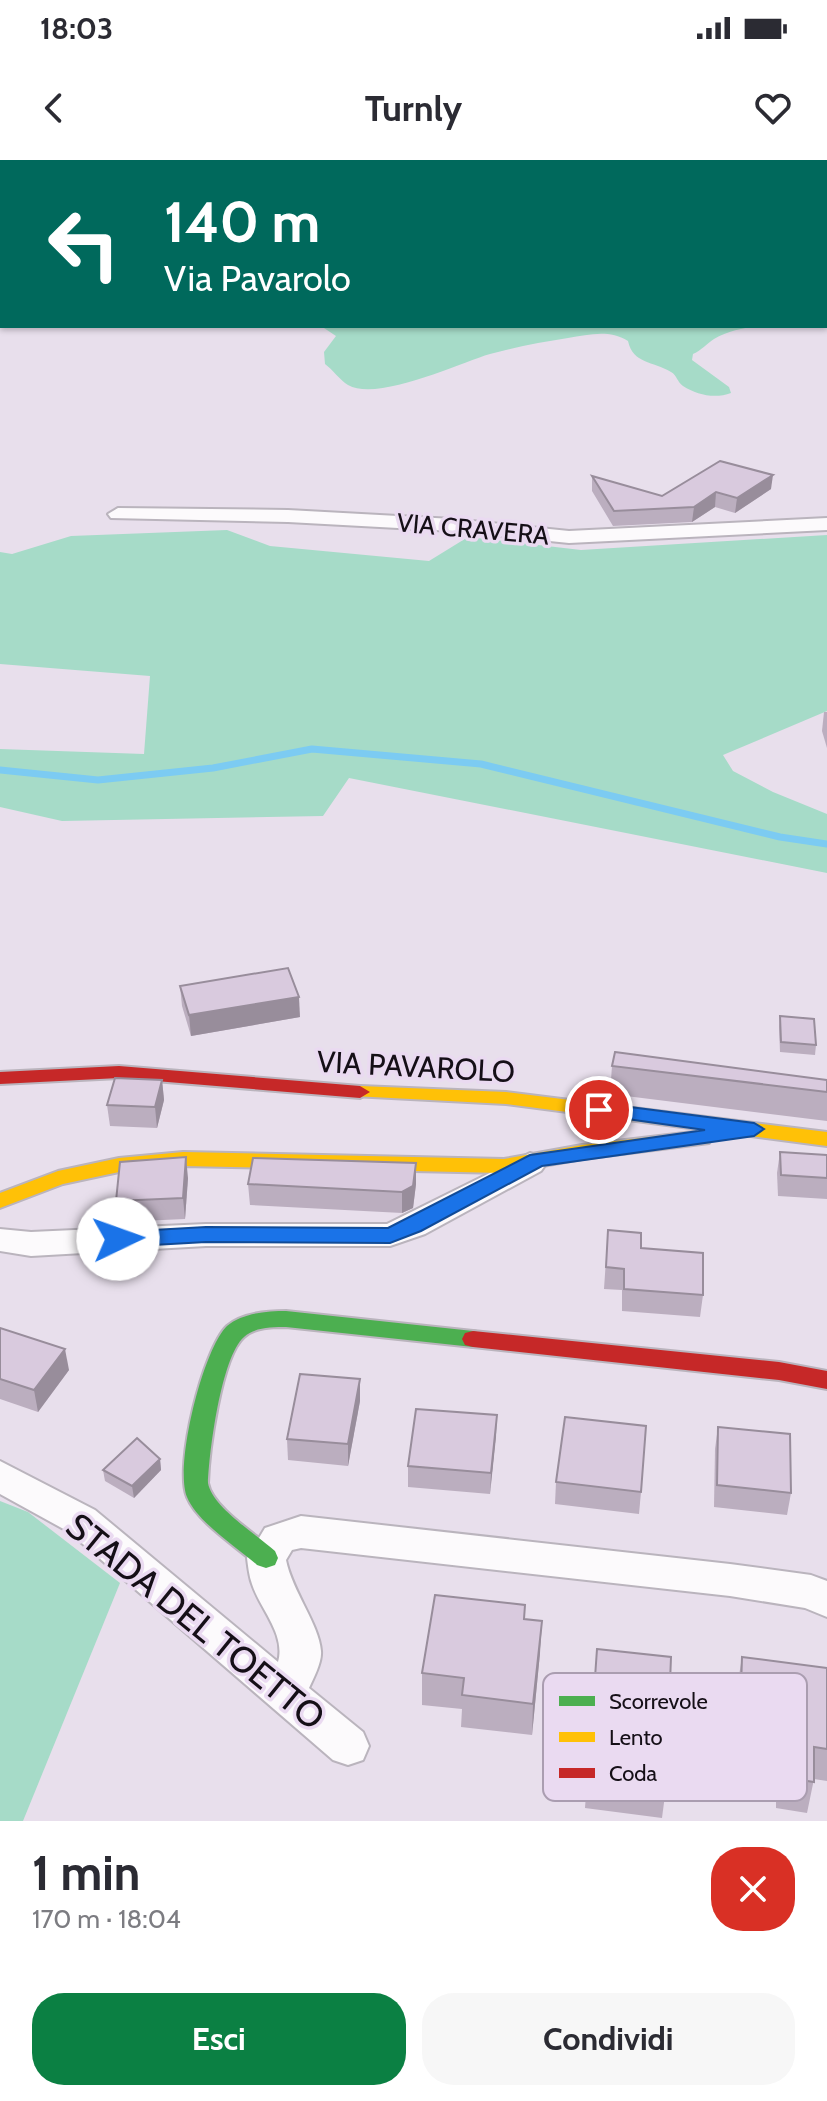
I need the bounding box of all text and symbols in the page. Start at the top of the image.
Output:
text: 18:03 [40,10,113,47]
icon: back [32,86,76,130]
text: Turnly [365,86,462,130]
icon: heart [751,86,795,130]
text: 140 m [164,188,320,256]
icon: left [32,192,136,296]
text: Via Pavarolo [164,256,351,300]
street label: VIA CRAVERA [396,506,550,552]
street label: VIA PAVAROLO [316,1043,516,1090]
pin [565,1076,633,1144]
icon: arrive [577,1088,621,1132]
position arrow [76,1197,160,1281]
street label: STADA DEL TOETTO [58,1503,334,1739]
legend [543,1673,807,1801]
text: Scorrevole [609,1688,708,1715]
text: Lento [609,1724,663,1751]
text: Coda [609,1760,658,1787]
text: 1 min [32,1844,140,1902]
button: close [711,1847,795,1931]
text: 170 m · 18:04 [32,1903,181,1935]
button: Esci [32,1993,406,2085]
button: Condividi [422,1993,795,2085]

